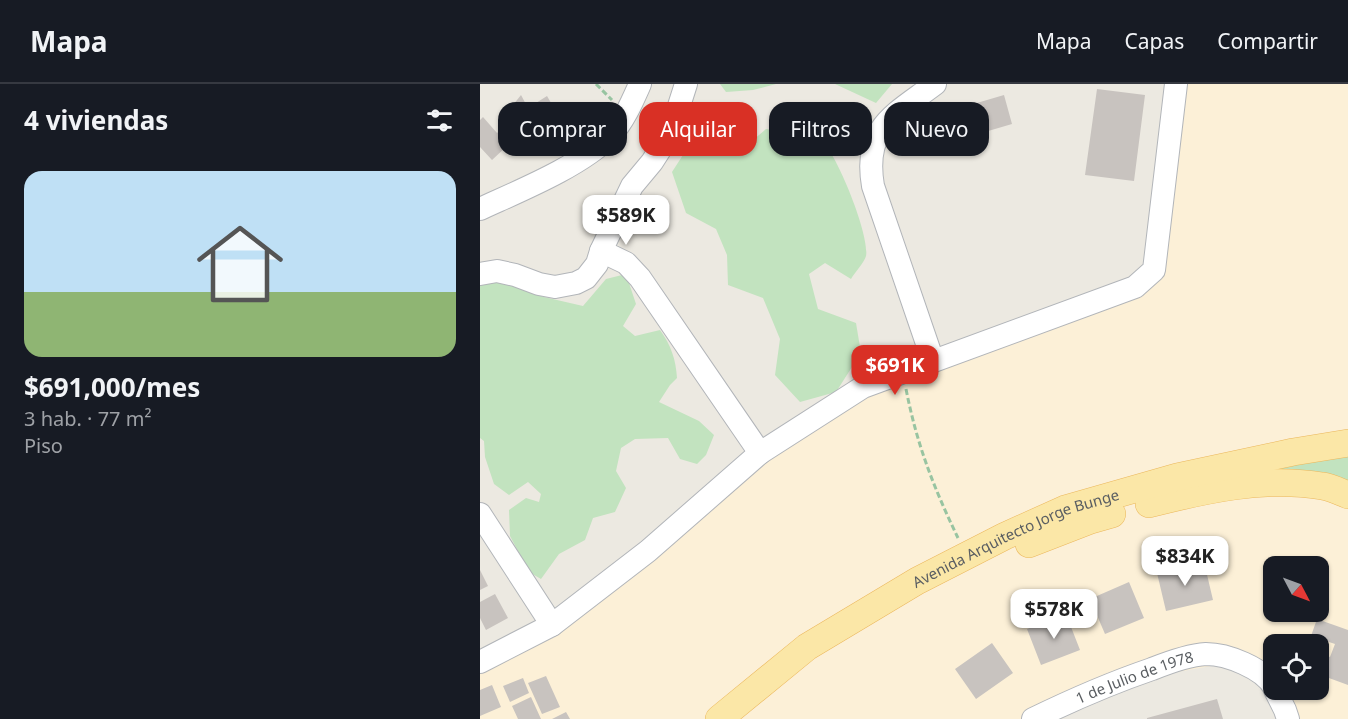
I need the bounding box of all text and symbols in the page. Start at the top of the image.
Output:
text: Mapa [30,22,108,60]
text: Mapa [1036,27,1092,55]
text: Capas [1125,27,1184,55]
text: Compartir [1217,27,1318,55]
text: 4 viviendas [24,102,168,138]
chip: Comprar [498,102,627,156]
chip: Alquilar [639,102,757,156]
chip: Filtros [769,102,872,156]
chip: Nuevo [884,102,989,156]
icon: filters [423,104,456,137]
pin: $589K [584,195,668,246]
text: $589K [596,201,656,228]
icon: home [186,210,294,318]
pin: $691K [853,345,937,396]
text: $691K [865,351,925,378]
text: $691,000/mes [24,369,200,405]
text: 3 hab. · 77 m² [24,405,151,432]
text: Piso [24,432,63,459]
street label: Avenida Arquitecto Jorge Bunge [909,484,1121,592]
pin: $834K [1143,536,1227,587]
text: $834K [1155,542,1215,569]
north arrow [1263,556,1329,622]
map controls [1263,556,1329,700]
pin: $578K [1012,589,1096,640]
text: $578K [1024,595,1084,622]
button: locate [1263,634,1329,700]
street label: 1 de Julio de 1978 [1072,646,1195,708]

